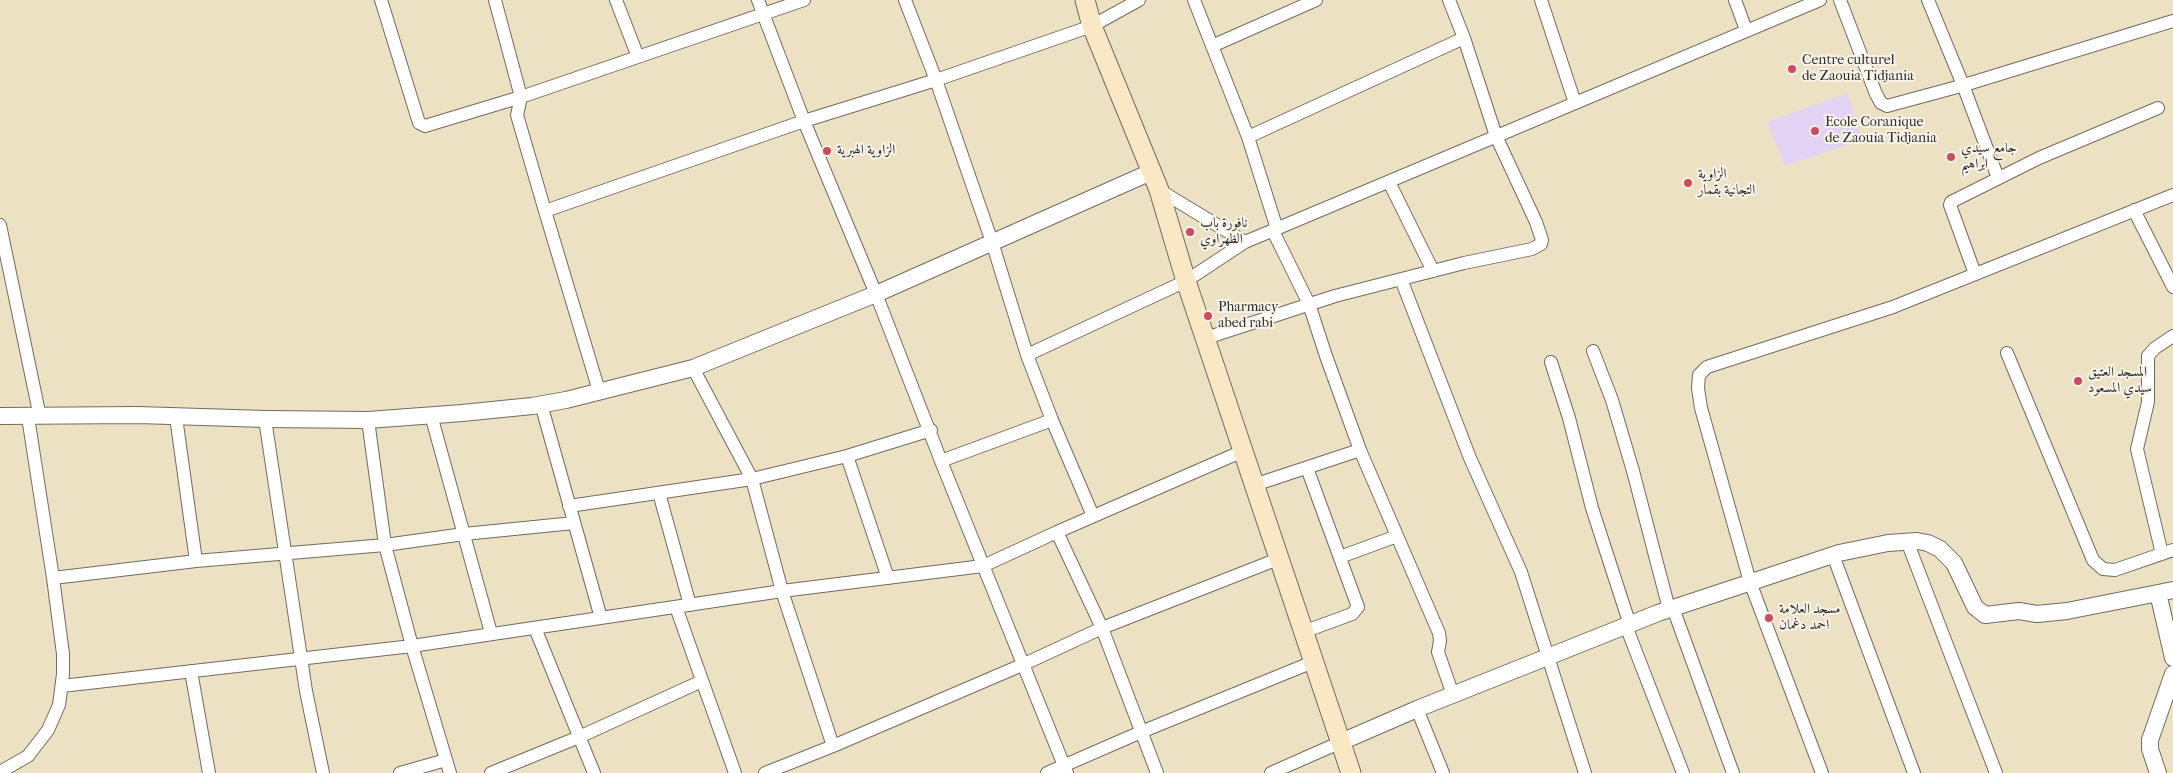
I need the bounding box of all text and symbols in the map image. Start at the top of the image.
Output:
place label: Centre culturel de Zaouia Tidjania [1802,53,1914,85]
marker: Centre culturel de Zaouia Tidjania [1786,63,1798,75]
place label: Ecole Coranique de Zaouia Tidjania [1825,115,1937,148]
marker: Ecole Coranique de Zaouia Tidjania [1809,125,1821,137]
place label: جامع سيدي ابراهيم [1961,141,2017,174]
place label: الزاوية الهبرية [837,143,895,159]
marker: الزاوية الهبرية [821,145,833,157]
marker: جامع سيدي ابراهيم [1945,151,1957,163]
place label: الزاوية التجانية بقمار [1698,167,1755,200]
marker: الزاوية التجانية بقمار [1682,177,1694,189]
place label: نافورة باب الظهراوي [1200,216,1247,248]
marker: نافورة باب الظهراوي [1184,226,1196,238]
place label: Pharmacy abed rabi [1218,300,1278,332]
marker: Pharmacy abed rabi [1202,310,1214,322]
place label: المسجد العتيق سيدي المسعود [2088,365,2152,398]
marker: المسجد العتيق سيدي المسعود [2072,375,2084,387]
place label: مسجد العلامة احمد دغمان [1779,602,1841,634]
marker: مسجد العلامة احمد دغمان [1763,612,1775,624]

